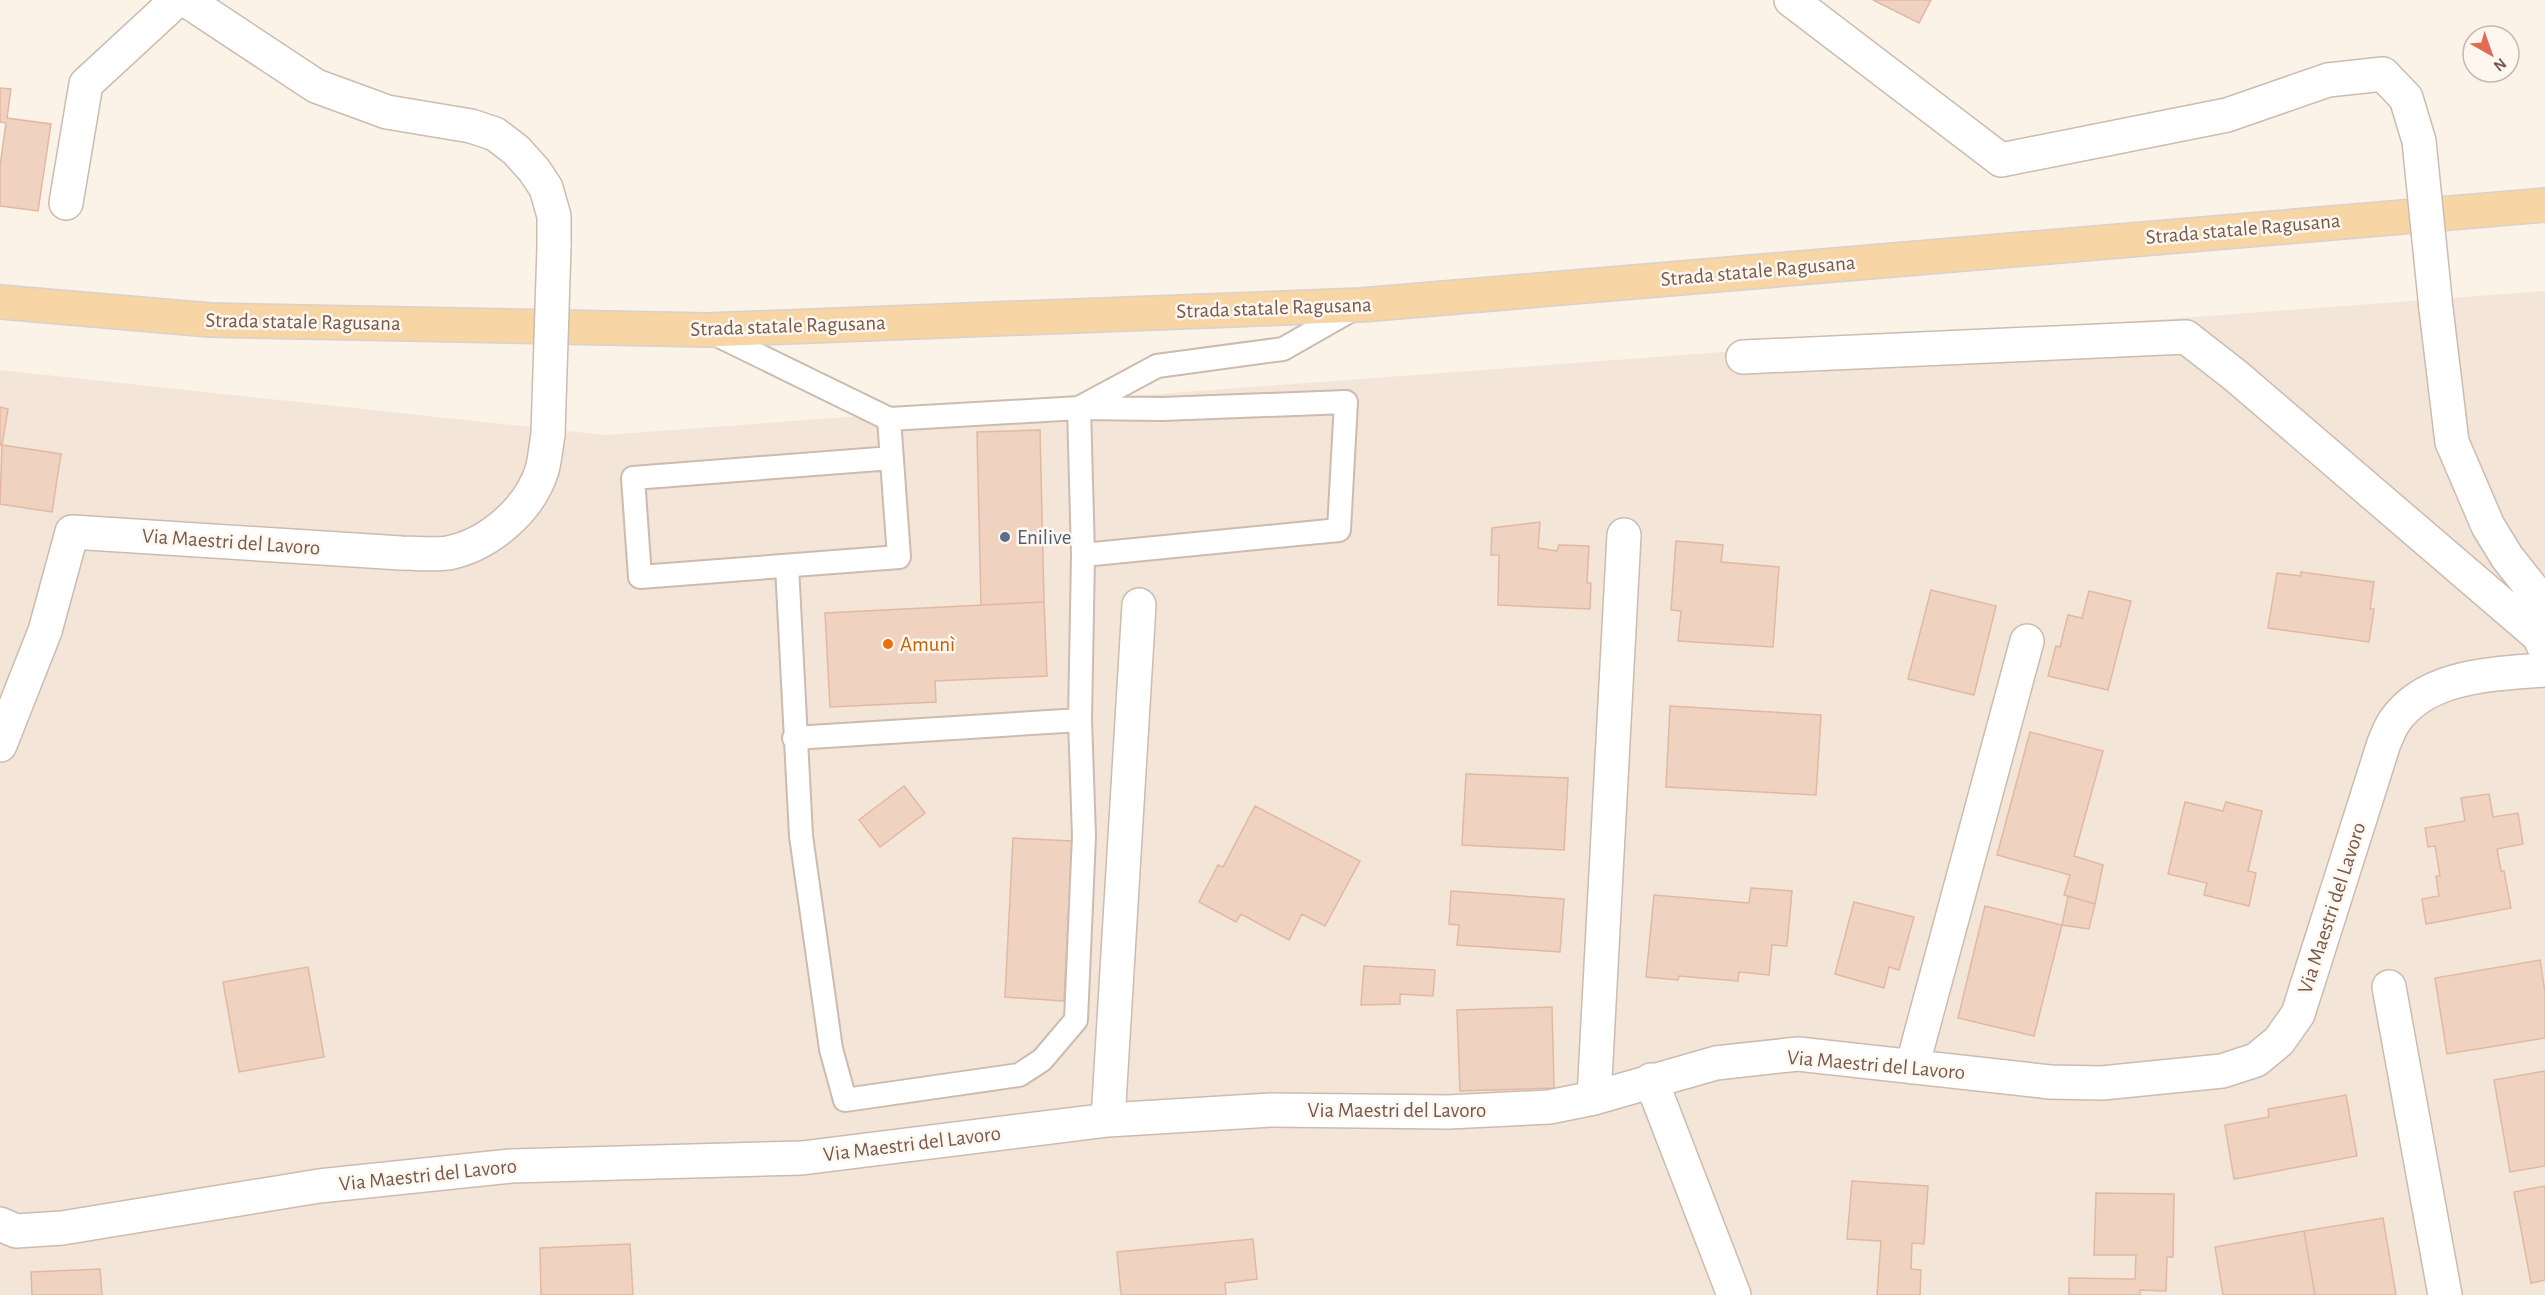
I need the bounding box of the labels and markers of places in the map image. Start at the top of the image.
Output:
place label: Enilive [1017,527,1071,548]
marker: Enilive [998,530,1012,544]
place label: Amunì [900,634,955,655]
marker: Amunì [881,637,895,651]

